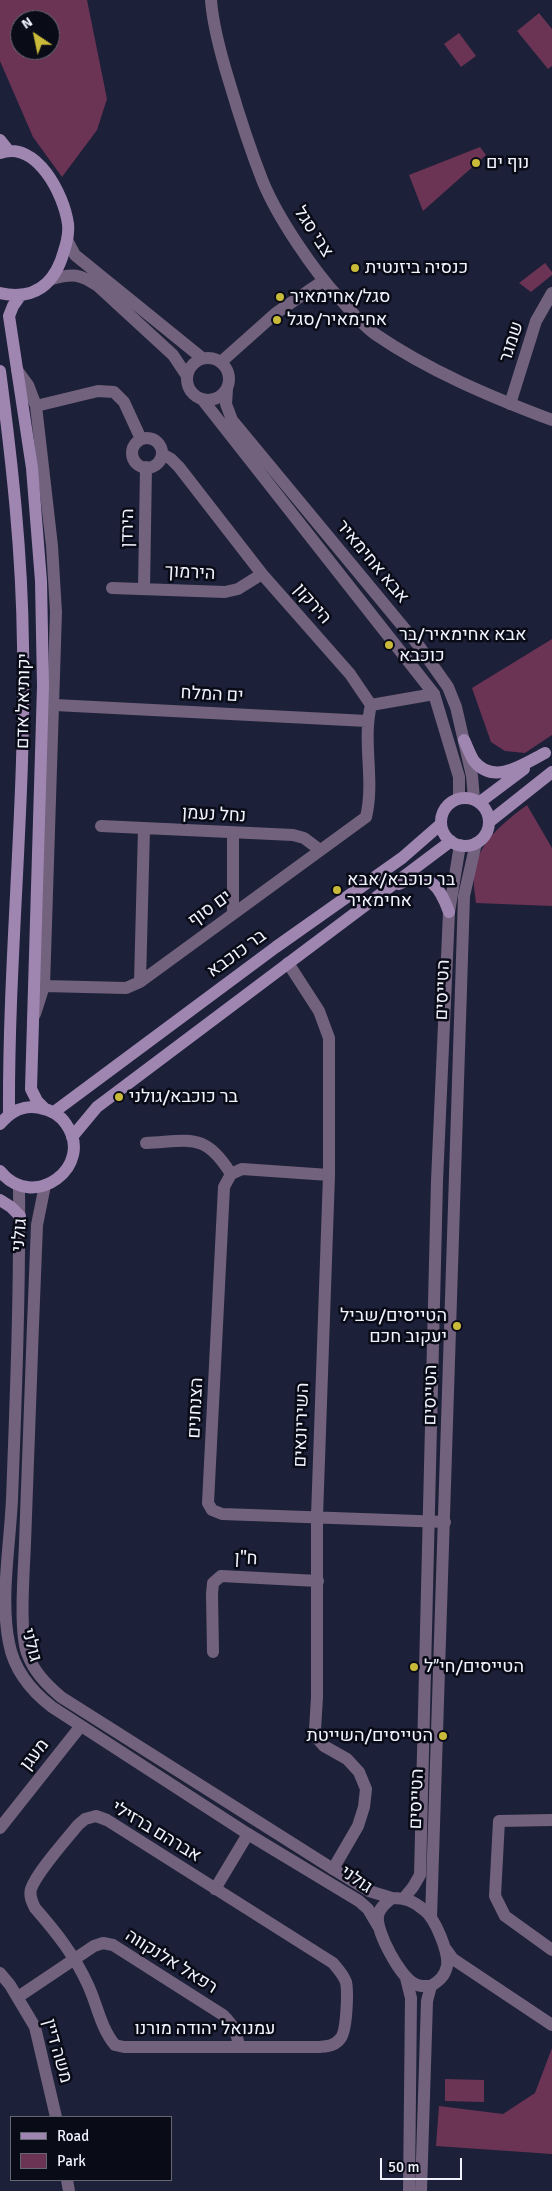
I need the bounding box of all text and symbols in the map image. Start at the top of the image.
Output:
north arrow [10,10,60,60]
text: N [18,13,36,33]
place label: נוף ים [486,152,529,174]
marker: נוף ים [470,157,482,169]
street label: צבי סגל [289,202,337,262]
place label: כנסיה ביזנטית [365,257,468,279]
marker: כנסיה ביזנטית [349,262,361,274]
place label: סגל/אחימאיר [290,286,390,308]
marker: סגל/אחימאיר [274,291,286,303]
place label: אחימאיר/סגל [287,309,387,331]
marker: אחימאיר/סגל [271,314,283,326]
street label: שמגר [495,319,529,365]
street label: הירדן [117,508,139,548]
street label: אבא אחימאיר [331,516,413,608]
street label: הירמוך [164,561,216,585]
street label: הירקון [289,579,335,629]
place label: אבא אחימאיר/בר כוכבא [399,624,527,666]
marker: אבא אחימאיר/בר כוכבא [383,639,395,651]
street label: יקותיאל אדם [12,653,36,749]
street label: ים המלח [180,683,244,707]
street label: נחל נעמן [181,803,247,827]
place label: בר כוכבא/אבא אחימאיר [347,869,455,912]
marker: בר כוכבא/אבא אחימאיר [331,884,343,896]
street label: ים סוף [184,886,236,932]
street label: בר כוכבא [203,925,271,983]
street label: הטייסים [431,959,455,1021]
place label: בר כוכבא/גולני [129,1086,238,1108]
marker: בר כוכבא/גולני [113,1091,125,1103]
street label: גולני [8,1217,32,1253]
place label: הטייסים/שביל יעקוב חכם [340,1305,447,1348]
marker: הטייסים/שביל יעקוב חכם [451,1320,463,1332]
street label: הטייסים [420,1364,442,1426]
street label: הצנחנים [184,1377,208,1439]
street label: השיריונאים [290,1382,314,1468]
street label: ח"ן [234,1548,258,1570]
street label: גולני [16,1626,46,1664]
place label: הטייסים/חי״ל [424,1656,524,1678]
marker: הטייסים/חי״ל [408,1661,420,1673]
place label: הטייסים/השייטת [306,1725,433,1747]
marker: הטייסים/השייטת [437,1730,449,1742]
street label: מעגן [16,1735,54,1775]
street label: הטייסים [405,1768,429,1830]
street label: אברהם ברזילי [107,1797,205,1867]
street label: גולני [336,1862,376,1898]
street label: רפאל אלנקווה [121,1925,221,1999]
street label: משה דיין [38,2016,76,2086]
street label: עמנואל יהודה מורנו [134,2018,276,2040]
legend [10,2116,172,2181]
text: Road [57,2127,89,2145]
scale bar [382,2148,464,2180]
text: Park [57,2152,86,2170]
text: 50 m [388,2158,419,2176]

